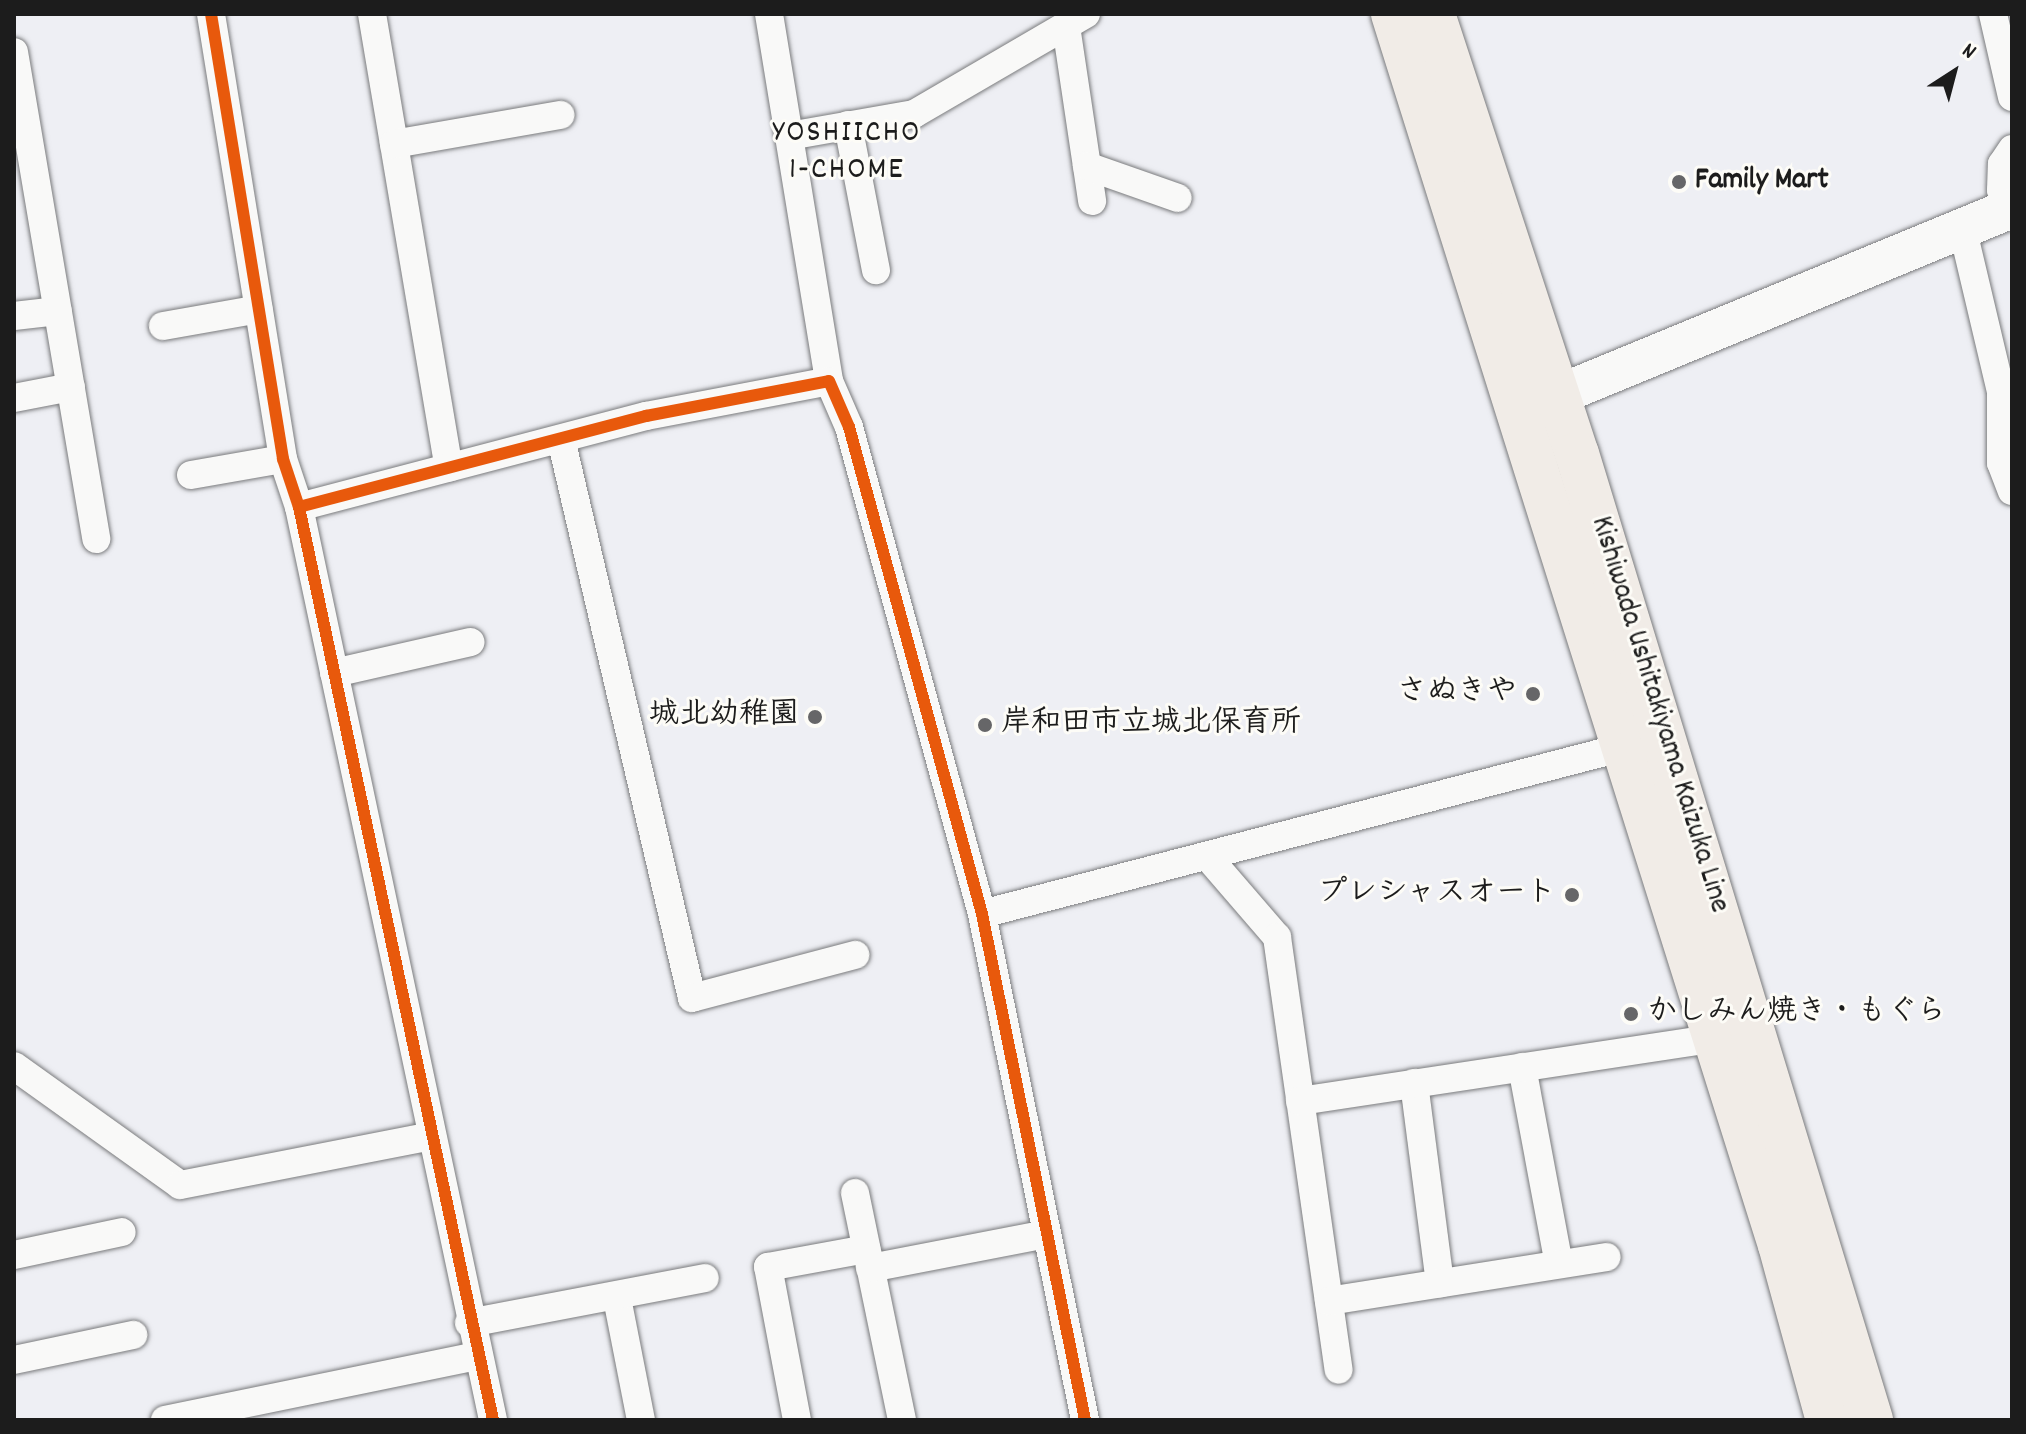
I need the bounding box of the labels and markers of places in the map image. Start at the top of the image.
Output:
place label: Family Mart [1695,164,1829,200]
marker: Family Mart [1670,173,1688,191]
place label: さぬきや [1397,676,1517,712]
marker: さぬきや [1524,685,1542,703]
place label: 城北幼稚園 [649,699,799,735]
place label: 岸和田市立城北保育所 [1001,707,1301,743]
marker: 城北幼稚園 [806,708,824,726]
marker: 岸和田市立城北保育所 [976,716,994,734]
place label: プレシャスオート [1316,877,1556,913]
marker: プレシャスオート [1563,886,1581,904]
place label: かしみん焼き・もぐら [1647,996,1947,1032]
marker: かしみん焼き・もぐら [1622,1005,1640,1023]

